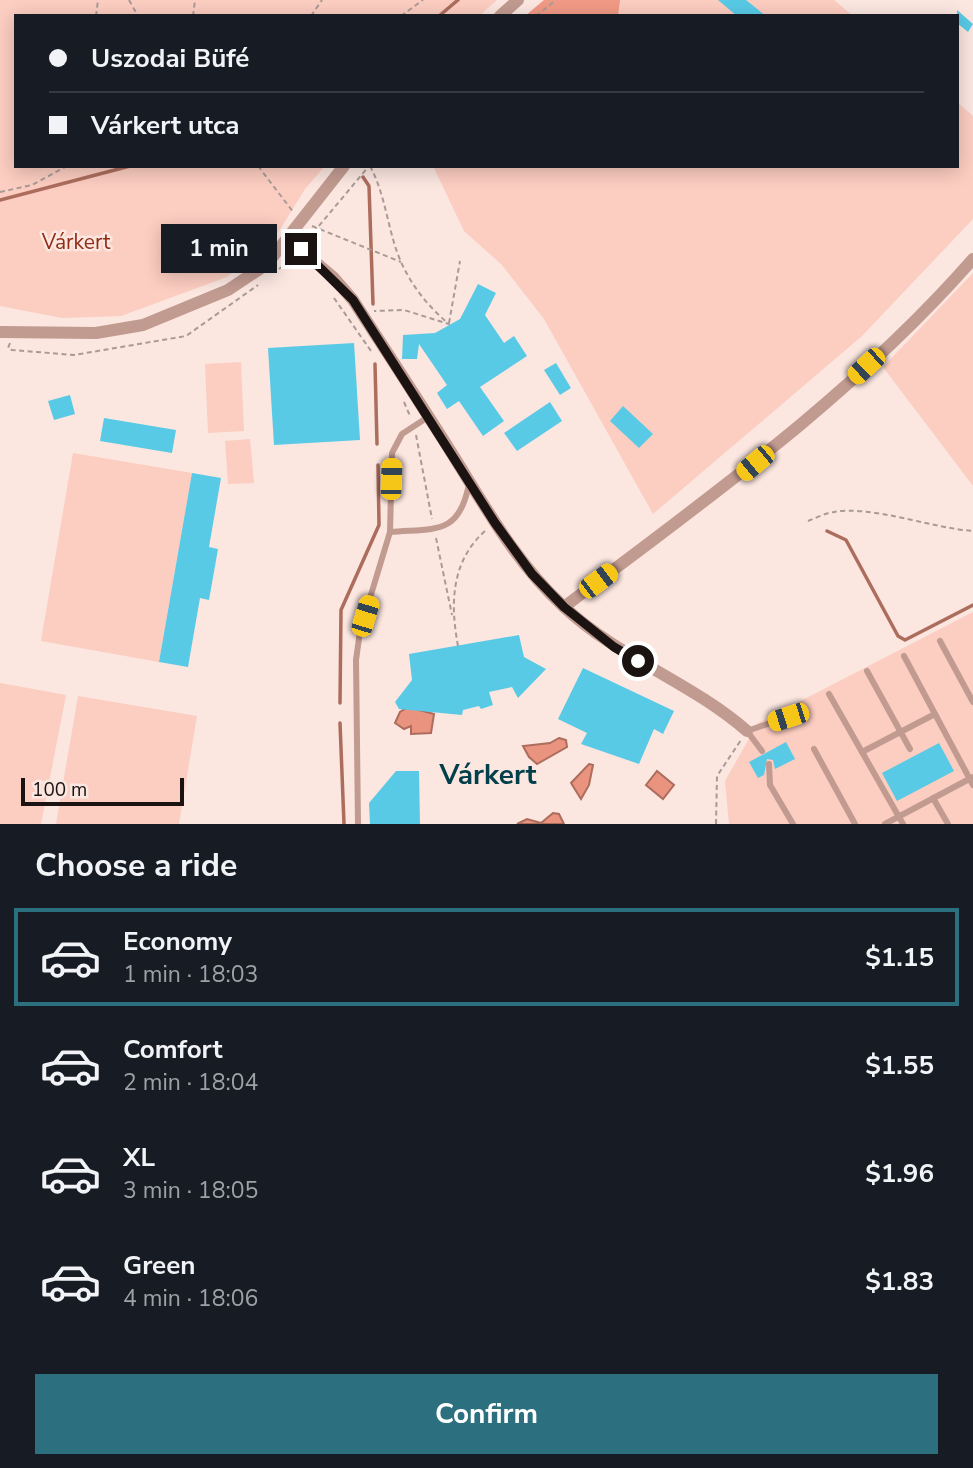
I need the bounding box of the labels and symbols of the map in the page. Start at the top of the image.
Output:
callout: 1 min [161,224,276,274]
park label: Várkert [41,228,111,256]
route end [285,233,317,265]
car [844,344,889,388]
car [733,441,778,485]
car [380,458,403,500]
car [575,560,622,602]
car [349,593,382,639]
route start [622,645,654,677]
car [765,701,812,733]
district label: Várkert [439,756,537,794]
scale bar [21,775,184,807]

